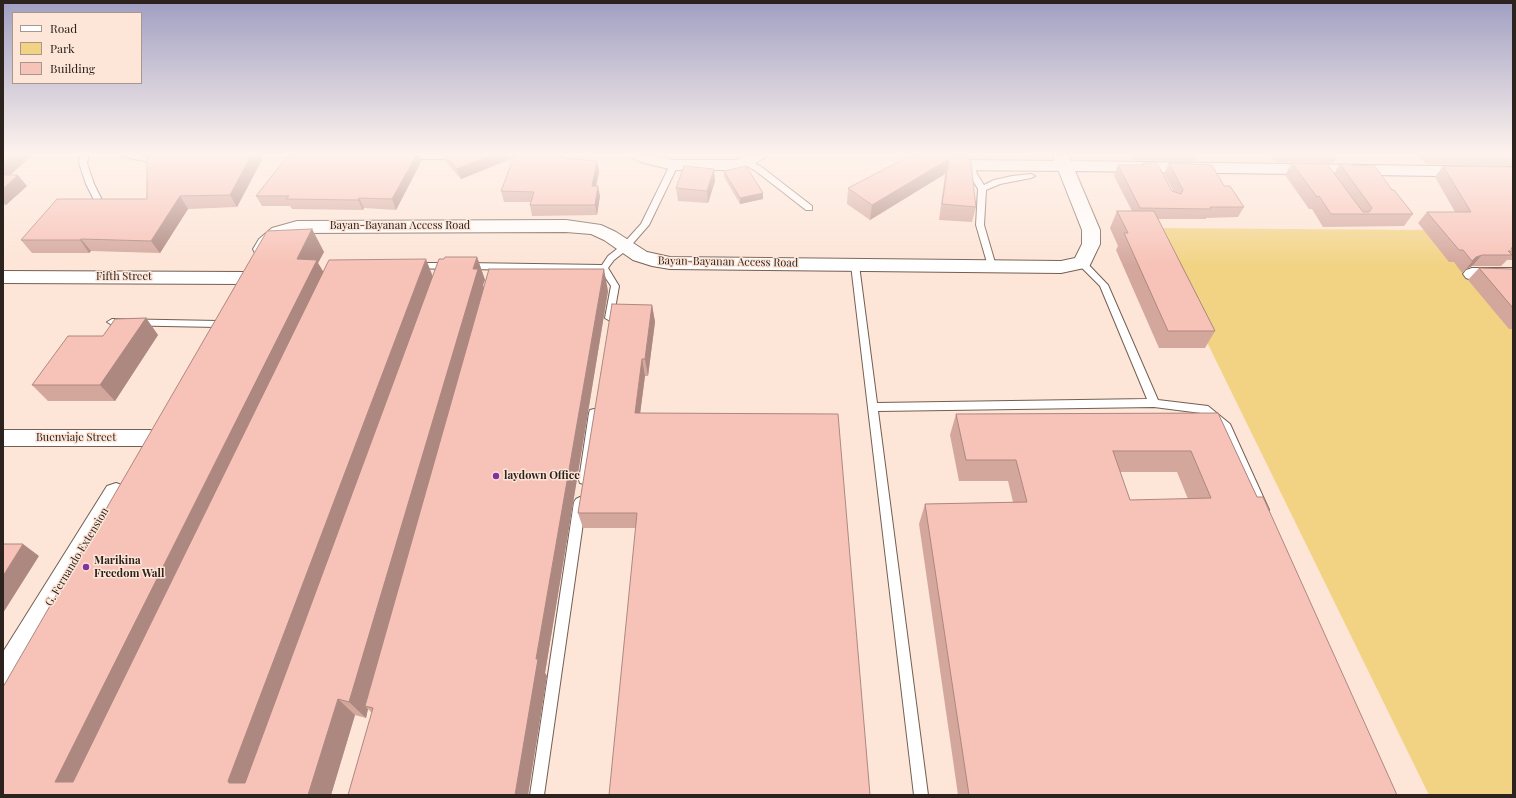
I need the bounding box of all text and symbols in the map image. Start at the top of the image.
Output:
legend [12,12,142,84]
text: Road [50,20,77,36]
text: Park [50,40,75,56]
text: Building [50,60,95,76]
street label: Bayan-Bayanan Access Road [330,219,470,233]
street label: Bayan-Bayanan Access Road [658,254,798,270]
street label: Fifth Street [96,270,152,284]
street label: Buenviaje Street [36,431,116,445]
place label: laydown Office [504,469,580,483]
marker: laydown Office [491,471,501,481]
street label: G. Fernando Extension [42,505,112,609]
place label: Marikina Freedom Wall [94,554,164,580]
marker: Marikina Freedom Wall [81,562,91,572]

